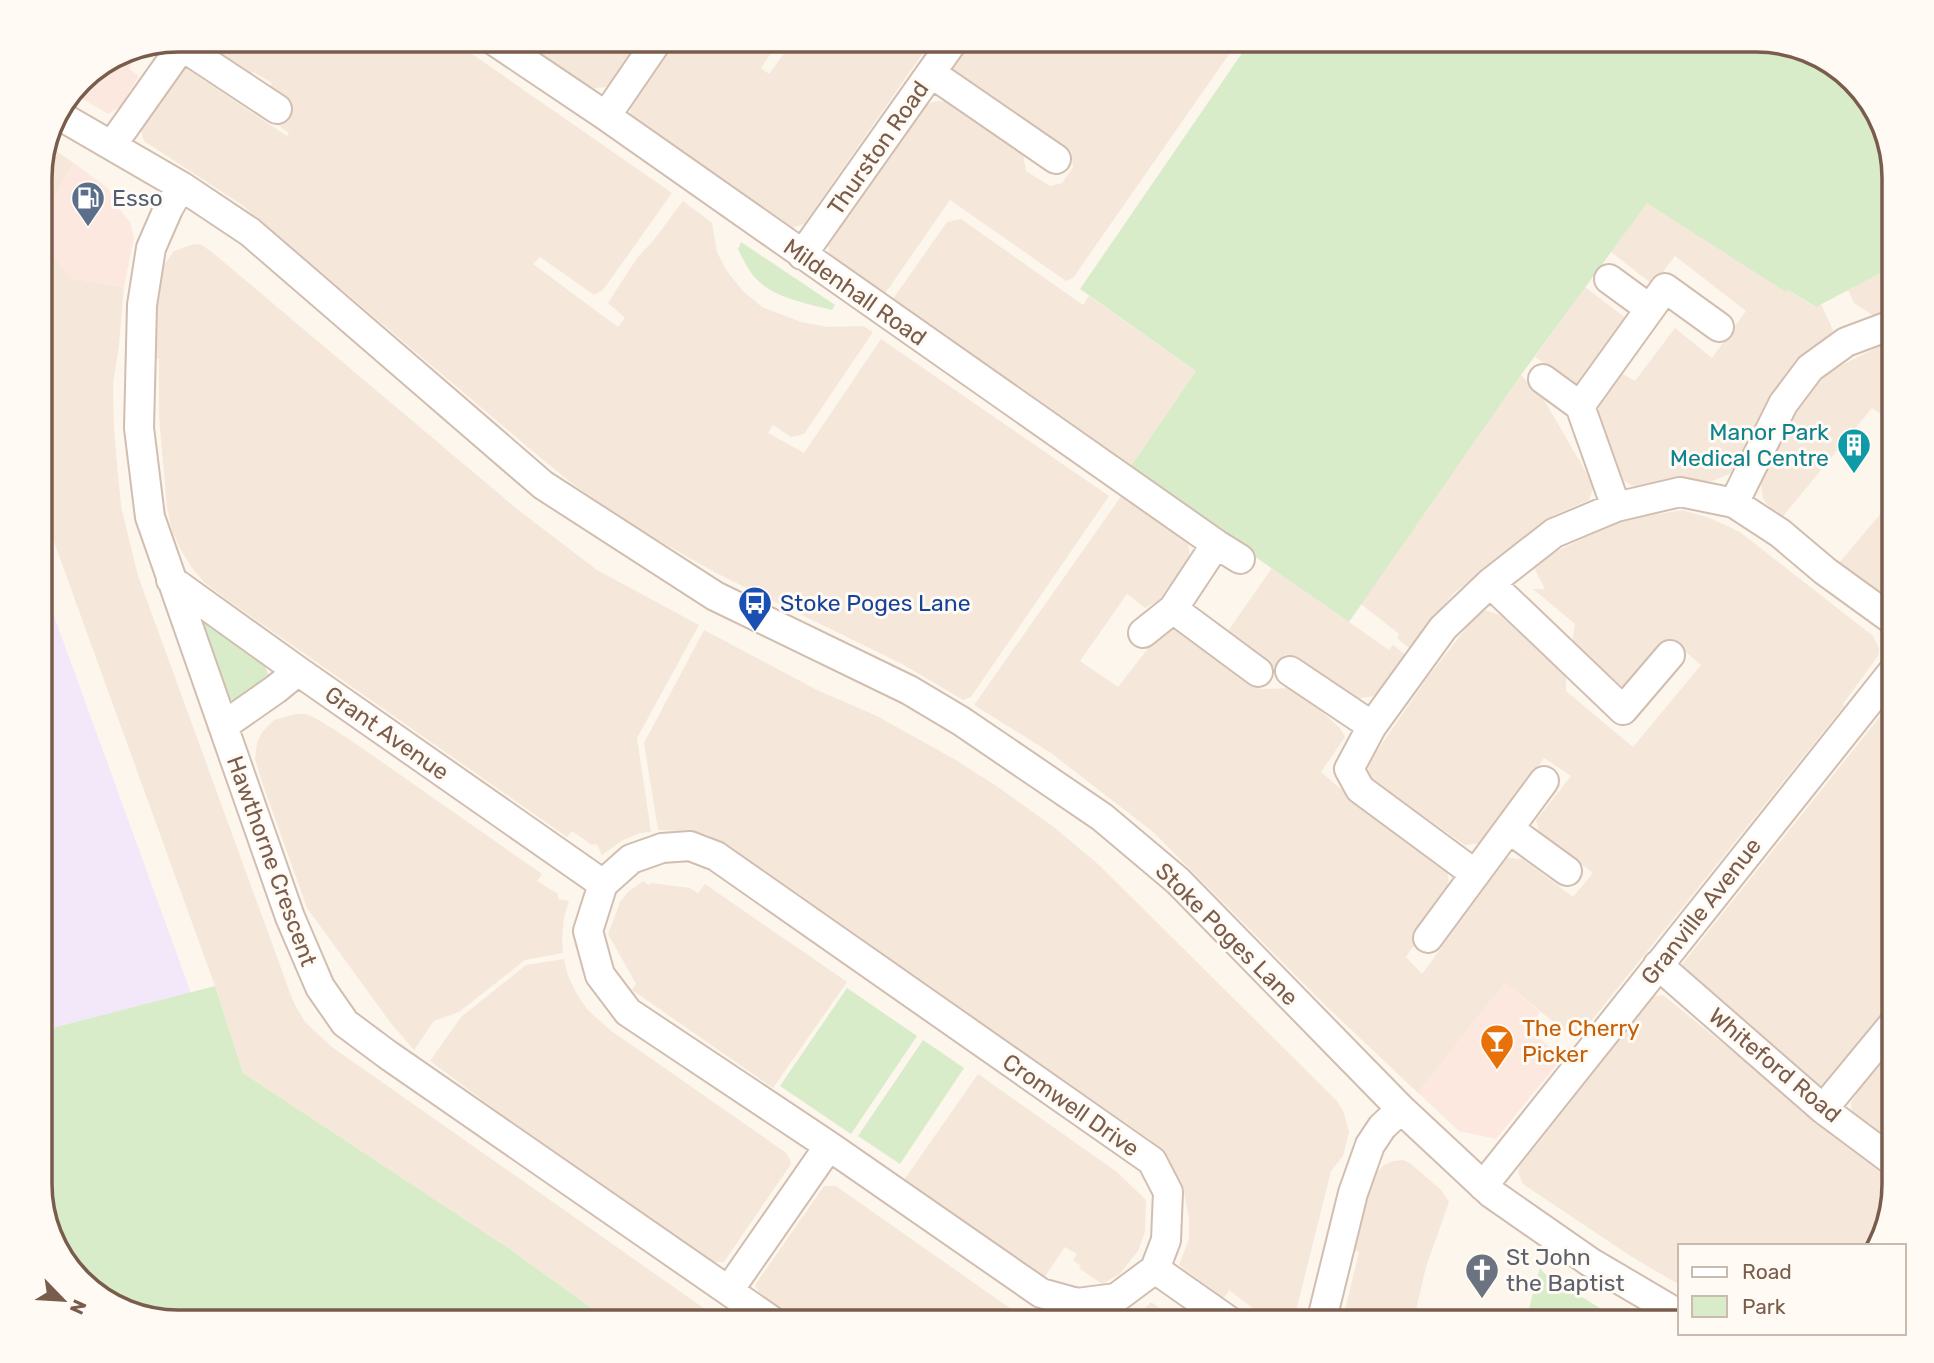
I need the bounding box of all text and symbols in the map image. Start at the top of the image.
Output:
street label: Thurston Road [821,75,935,221]
fuel station icon: Esso [69,179,107,228]
place label: Esso [112,184,163,212]
street label: Mildenhall Road [778,232,932,352]
place label: Manor Park Medical Centre [1670,418,1829,472]
building icon: Manor Park Medical Centre [1835,426,1873,475]
bus stop icon: Stoke Poges Lane [736,584,774,633]
place label: Stoke Poges Lane [780,589,971,617]
street label: Grant Avenue [319,680,455,786]
street label: Hawthorne Crescent [221,752,323,970]
street label: Granville Avenue [1635,832,1767,990]
street label: Stoke Poges Lane [1150,857,1304,1011]
street label: Whiteford Road [1703,1002,1847,1128]
place label: The Cherry Picker [1522,1014,1640,1068]
bar icon: The Cherry Picker [1478,1022,1516,1071]
street label: Cromwell Drive [997,1048,1145,1162]
place label: St John the Baptist [1506,1243,1624,1297]
legend [1678,1244,1906,1335]
church icon: St John the Baptist [1463,1251,1501,1300]
text: Road [1742,1259,1792,1284]
north arrow [28,1265,98,1335]
text: Park [1742,1294,1786,1319]
text: N [65,1296,91,1318]

